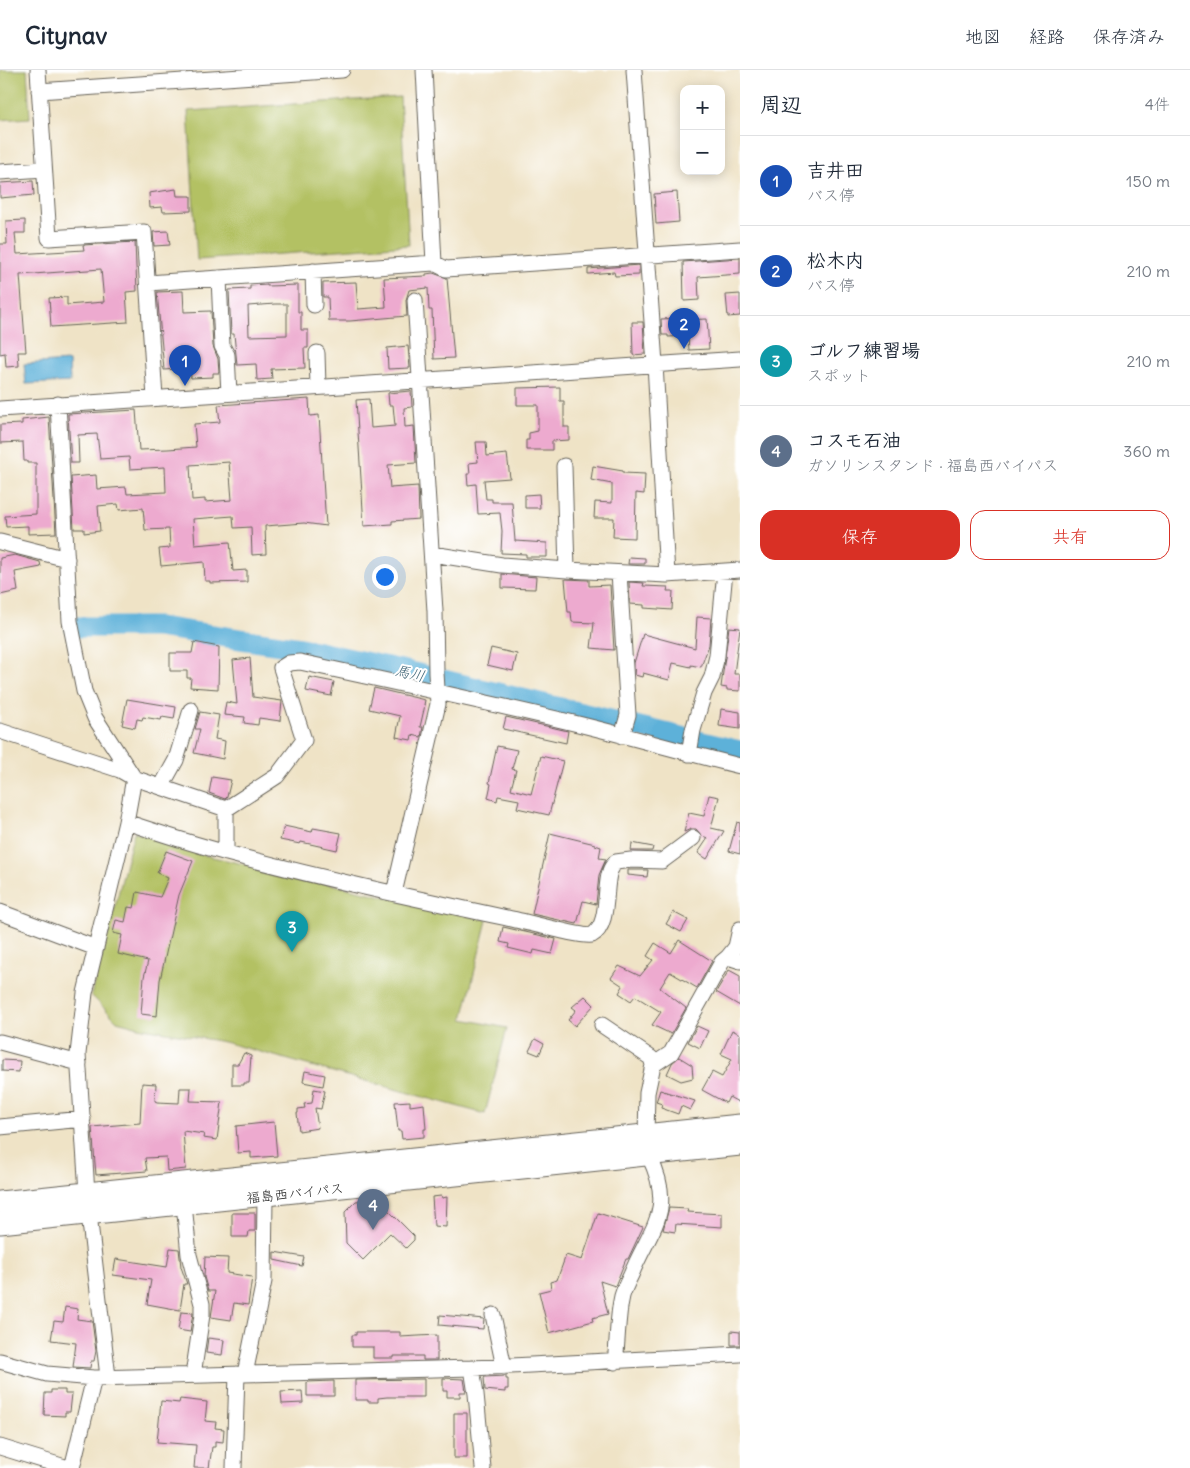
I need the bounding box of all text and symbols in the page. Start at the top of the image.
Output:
text: Citynav [25,20,107,50]
text: 地図 [965,25,1001,48]
text: 経路 [1029,25,1065,48]
text: 保存済み [1093,25,1165,48]
map controls [680,85,725,175]
button: + [680,85,725,130]
text: 周辺 [760,91,802,118]
text: 4件 [1145,94,1170,114]
button: − [680,130,725,175]
text: 吉井田 [807,158,864,182]
text: 1 [773,171,779,191]
text: 150 m [1126,171,1170,191]
text: バス停 [807,185,855,205]
text: 松木内 [807,248,864,272]
text: 2 [772,261,780,281]
text: 210 m [1127,261,1170,281]
text: バス停 [807,275,855,295]
pin: 2 [668,308,700,349]
text: ゴルフ練習場 [807,338,920,362]
pin: 1 [169,345,201,386]
text: 3 [771,351,781,371]
text: 210 m [1127,351,1170,371]
text: スポット [807,365,871,385]
text: コスモ石油 [807,428,901,452]
text: 4 [771,441,781,461]
text: 360 m [1123,441,1170,461]
text: ガソリンスタンド · 福島西バイパス [807,455,1058,475]
button: 保存 [760,510,960,560]
button: 共有 [970,510,1170,560]
your location [372,564,398,590]
water label: 馬川 [393,660,427,686]
pin: 3 [276,911,308,952]
street label: 福島西バイパス [245,1179,345,1207]
pin: 4 [357,1189,389,1230]

